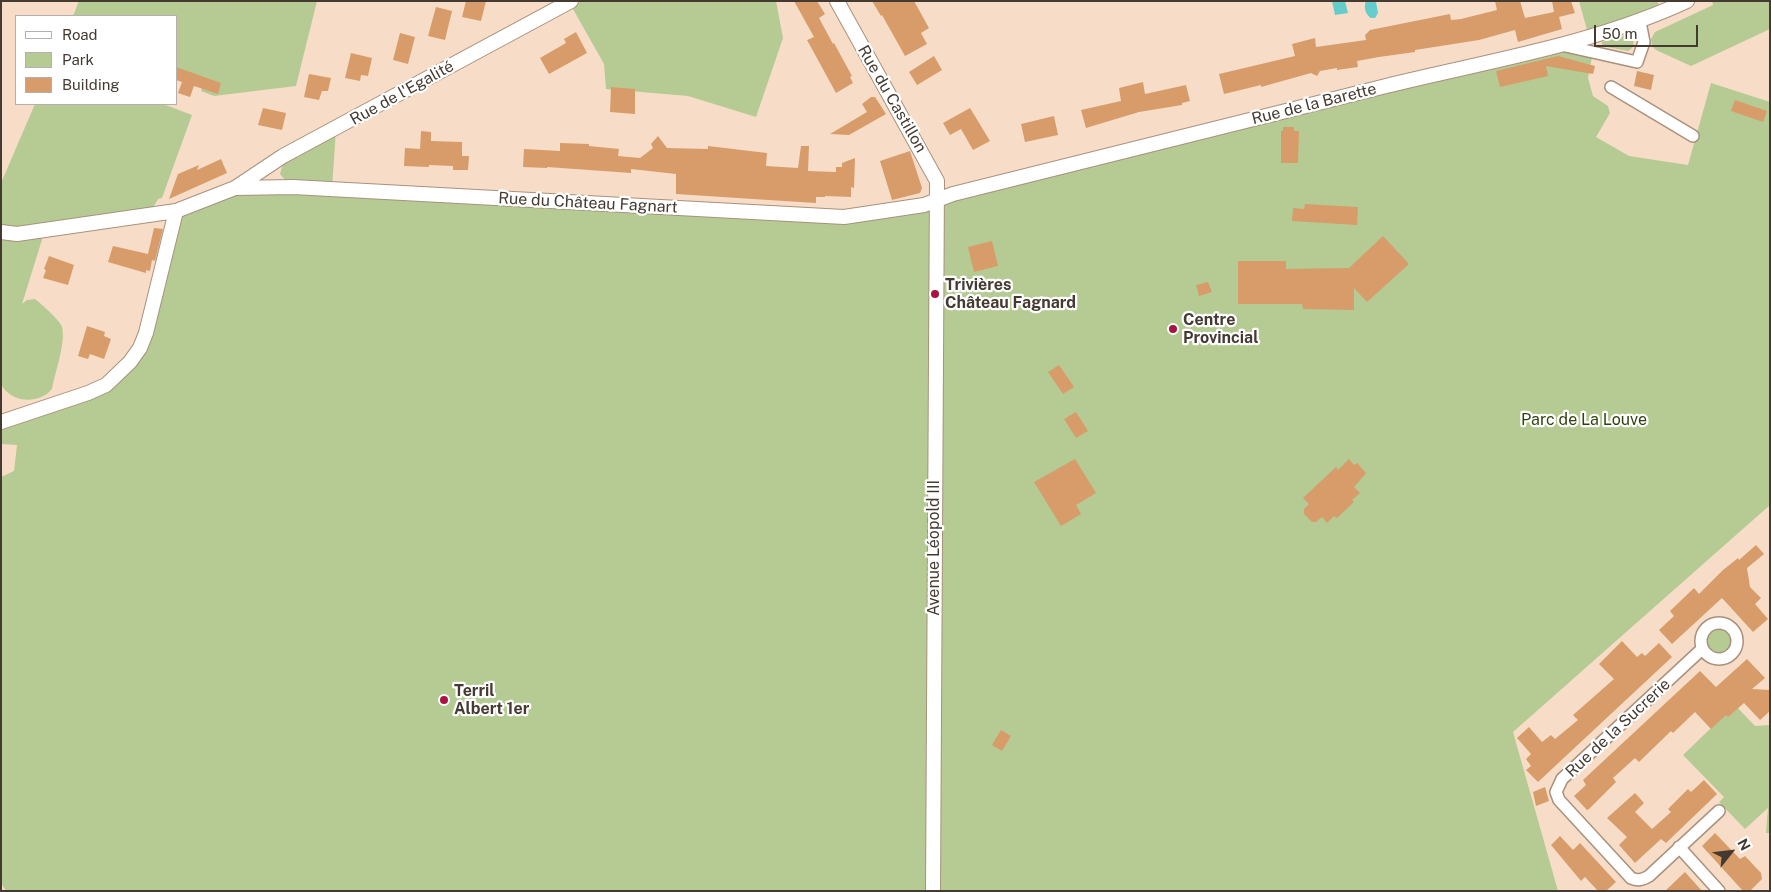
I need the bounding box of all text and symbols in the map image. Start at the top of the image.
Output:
legend [15,15,178,105]
scale bar [1596,15,1700,47]
text: 50 m [1602,25,1637,42]
text: Road [62,26,98,43]
street label: Rue du Castillon [853,42,931,156]
text: Park [62,51,94,68]
street label: Rue de l'Egalité [347,57,457,129]
text: Building [62,76,120,93]
street label: Rue de la Barette [1250,79,1378,129]
street label: Rue du Château Fagnart [498,189,678,217]
place label: Trivières Château Fagnard [945,275,1076,313]
marker: Trivières Château Fagnard [929,288,941,300]
place label: Centre Provincial [1183,310,1258,348]
marker: Centre Provincial [1167,323,1179,335]
park label: Parc de La Louve [1521,410,1647,430]
street label: Avenue Léopold III [924,480,944,616]
street label: Rue de la Sucrerie [1562,675,1674,781]
place label: Terril Albert 1er [454,681,529,719]
marker: Terril Albert 1er [438,694,450,706]
north arrow [1706,827,1756,877]
text: N [1734,836,1754,853]

